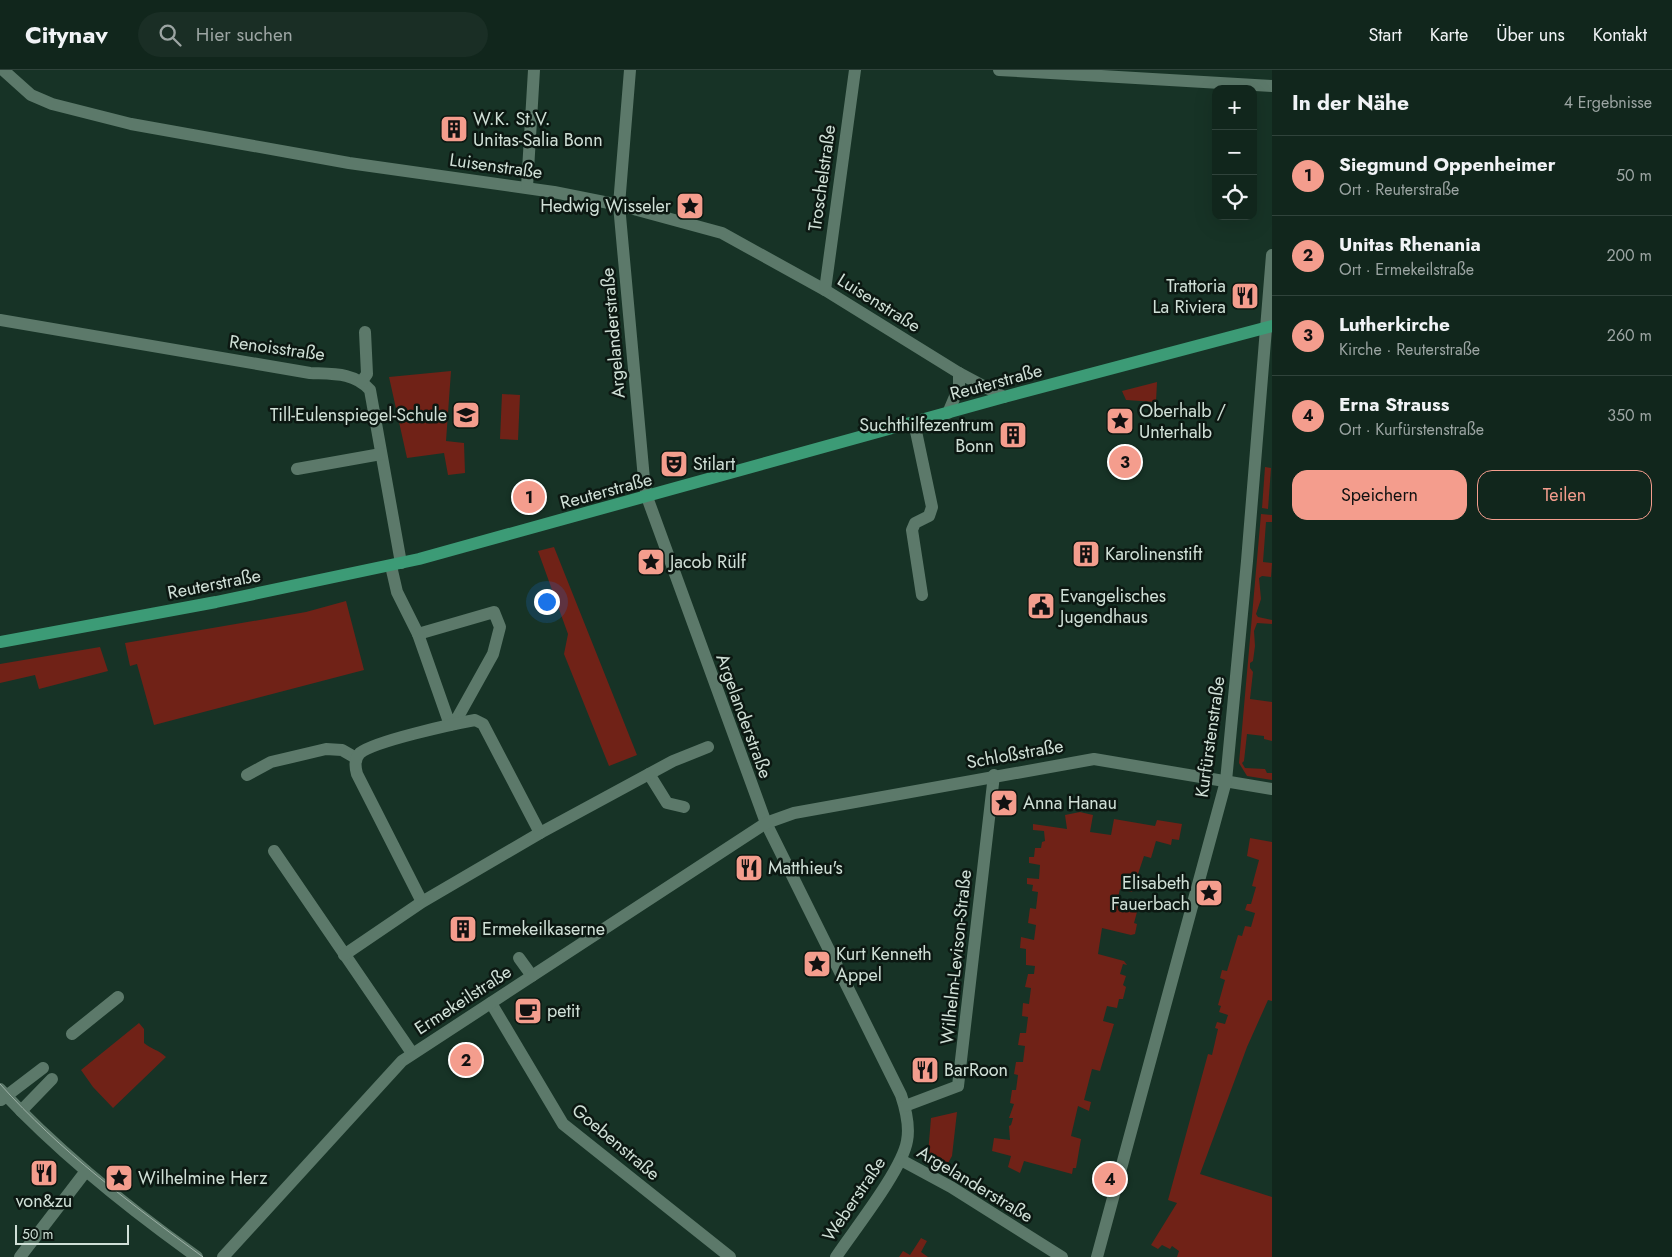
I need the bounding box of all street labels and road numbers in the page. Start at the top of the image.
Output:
street label: Troschelstraße [802,123,842,233]
street label: Luisenstraße [448,147,544,185]
street label: Argelanderstraße [594,267,632,399]
street label: Luisenstraße [832,267,926,339]
street label: Renoisstraße [227,328,327,368]
street label: Reuterstraße [947,357,1045,407]
street label: Reuterstraße [557,466,655,516]
street label: Reuterstraße [165,562,263,606]
street label: Argelanderstraße [709,650,779,782]
street label: Kurfürstenstraße [1189,675,1231,799]
street label: Schloßstraße [965,733,1065,775]
street label: Wilhelm-Levison-Straße [934,868,978,1046]
street label: Ermekeilstraße [409,959,517,1041]
street label: Goebenstraße [566,1097,666,1187]
street label: Argelanderstraße [912,1139,1038,1229]
street label: Weberstraße [816,1151,892,1247]

